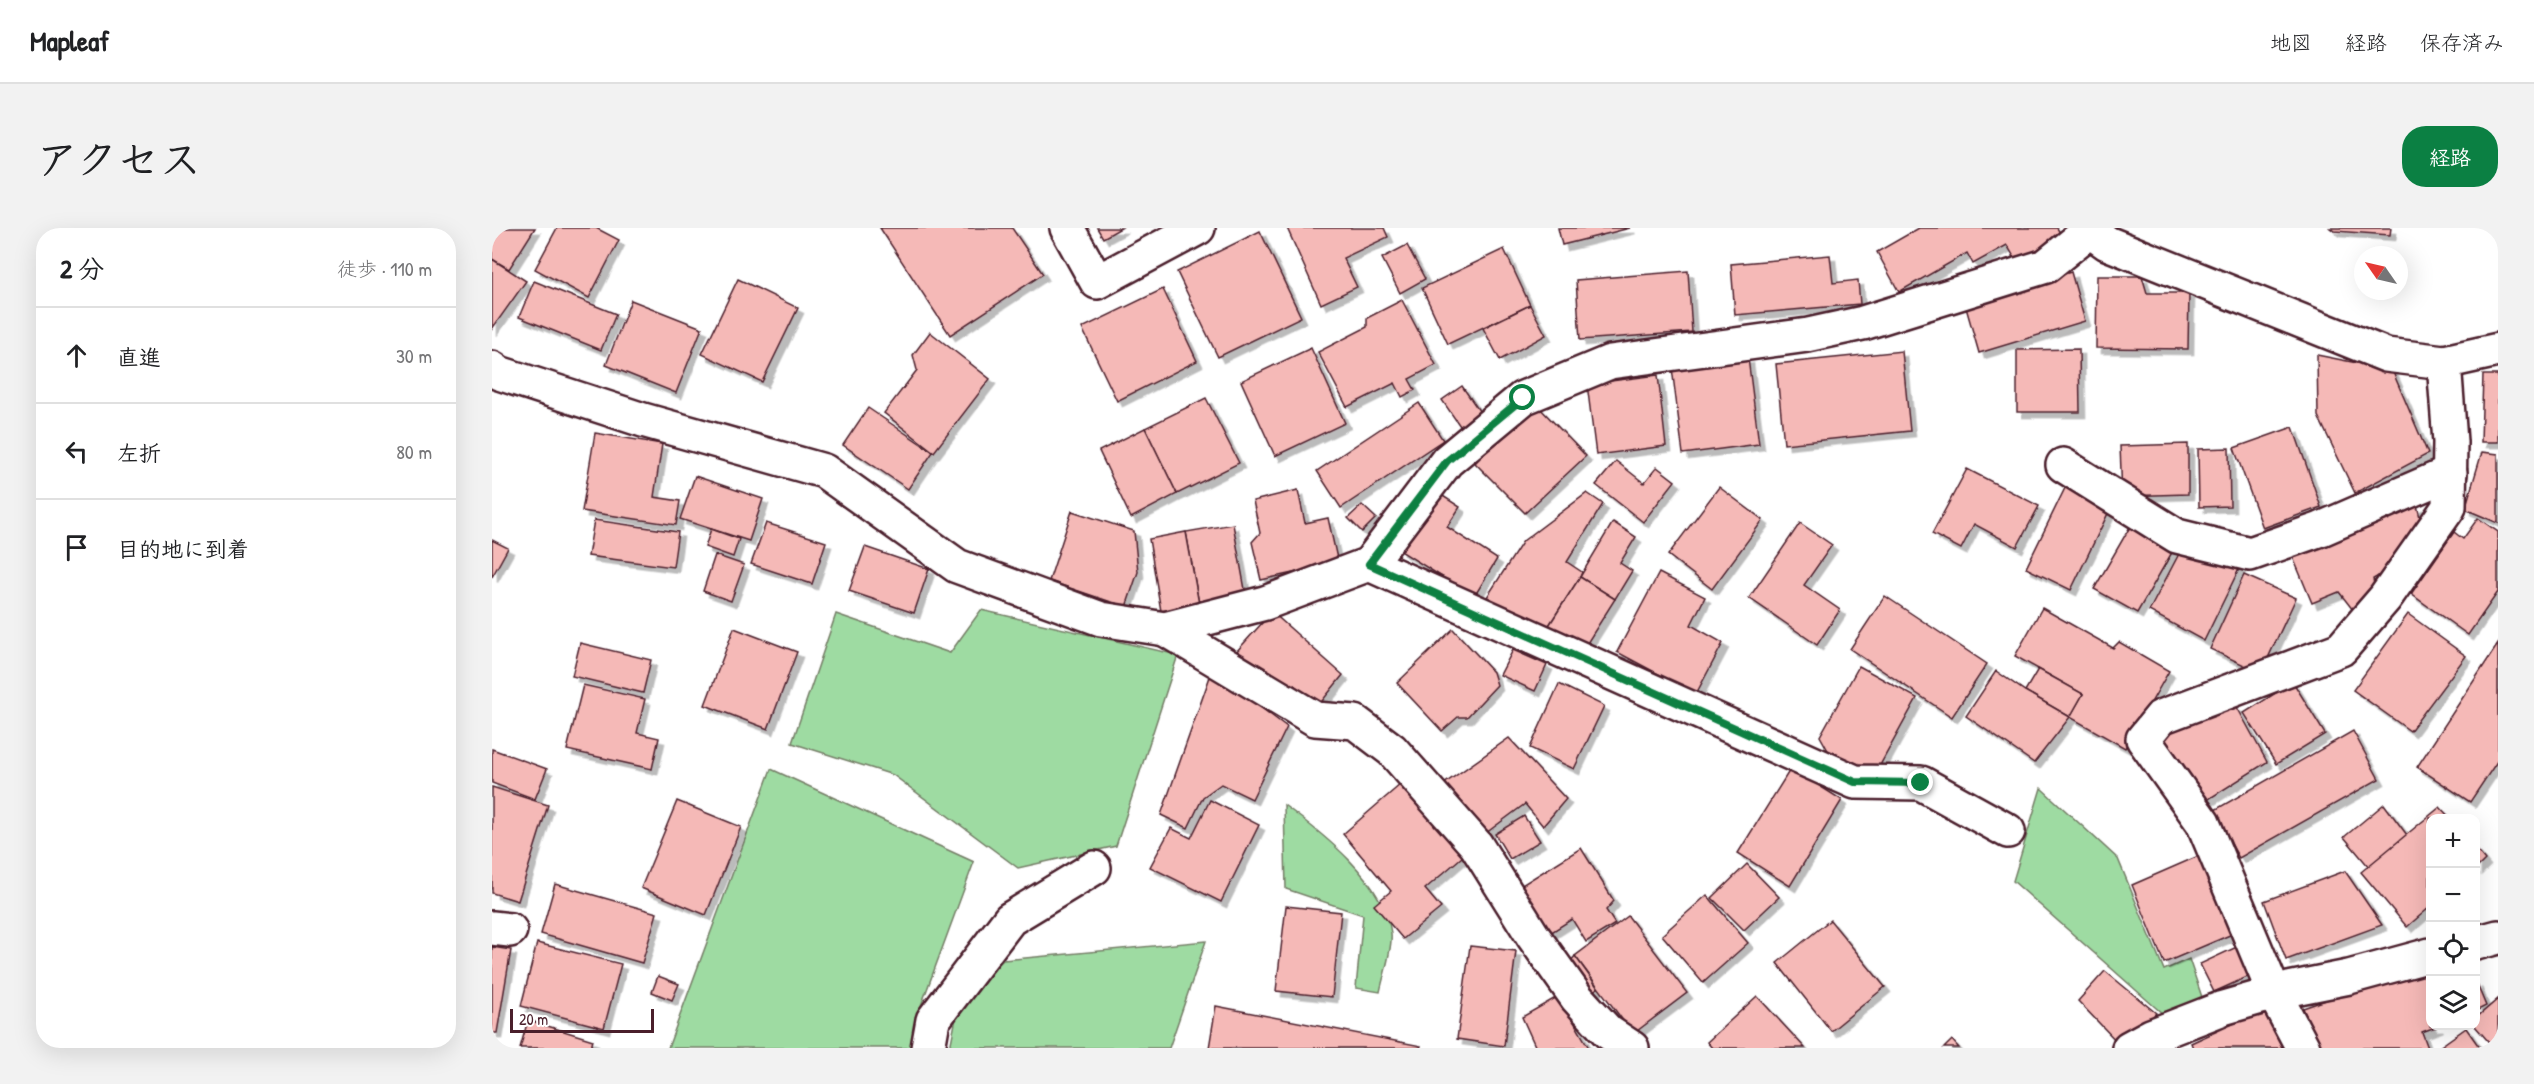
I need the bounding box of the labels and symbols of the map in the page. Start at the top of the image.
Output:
north arrow [2354,246,2408,300]
route start [1509,384,1535,410]
route end [1907,769,1933,795]
scale bar [510,1006,654,1034]

